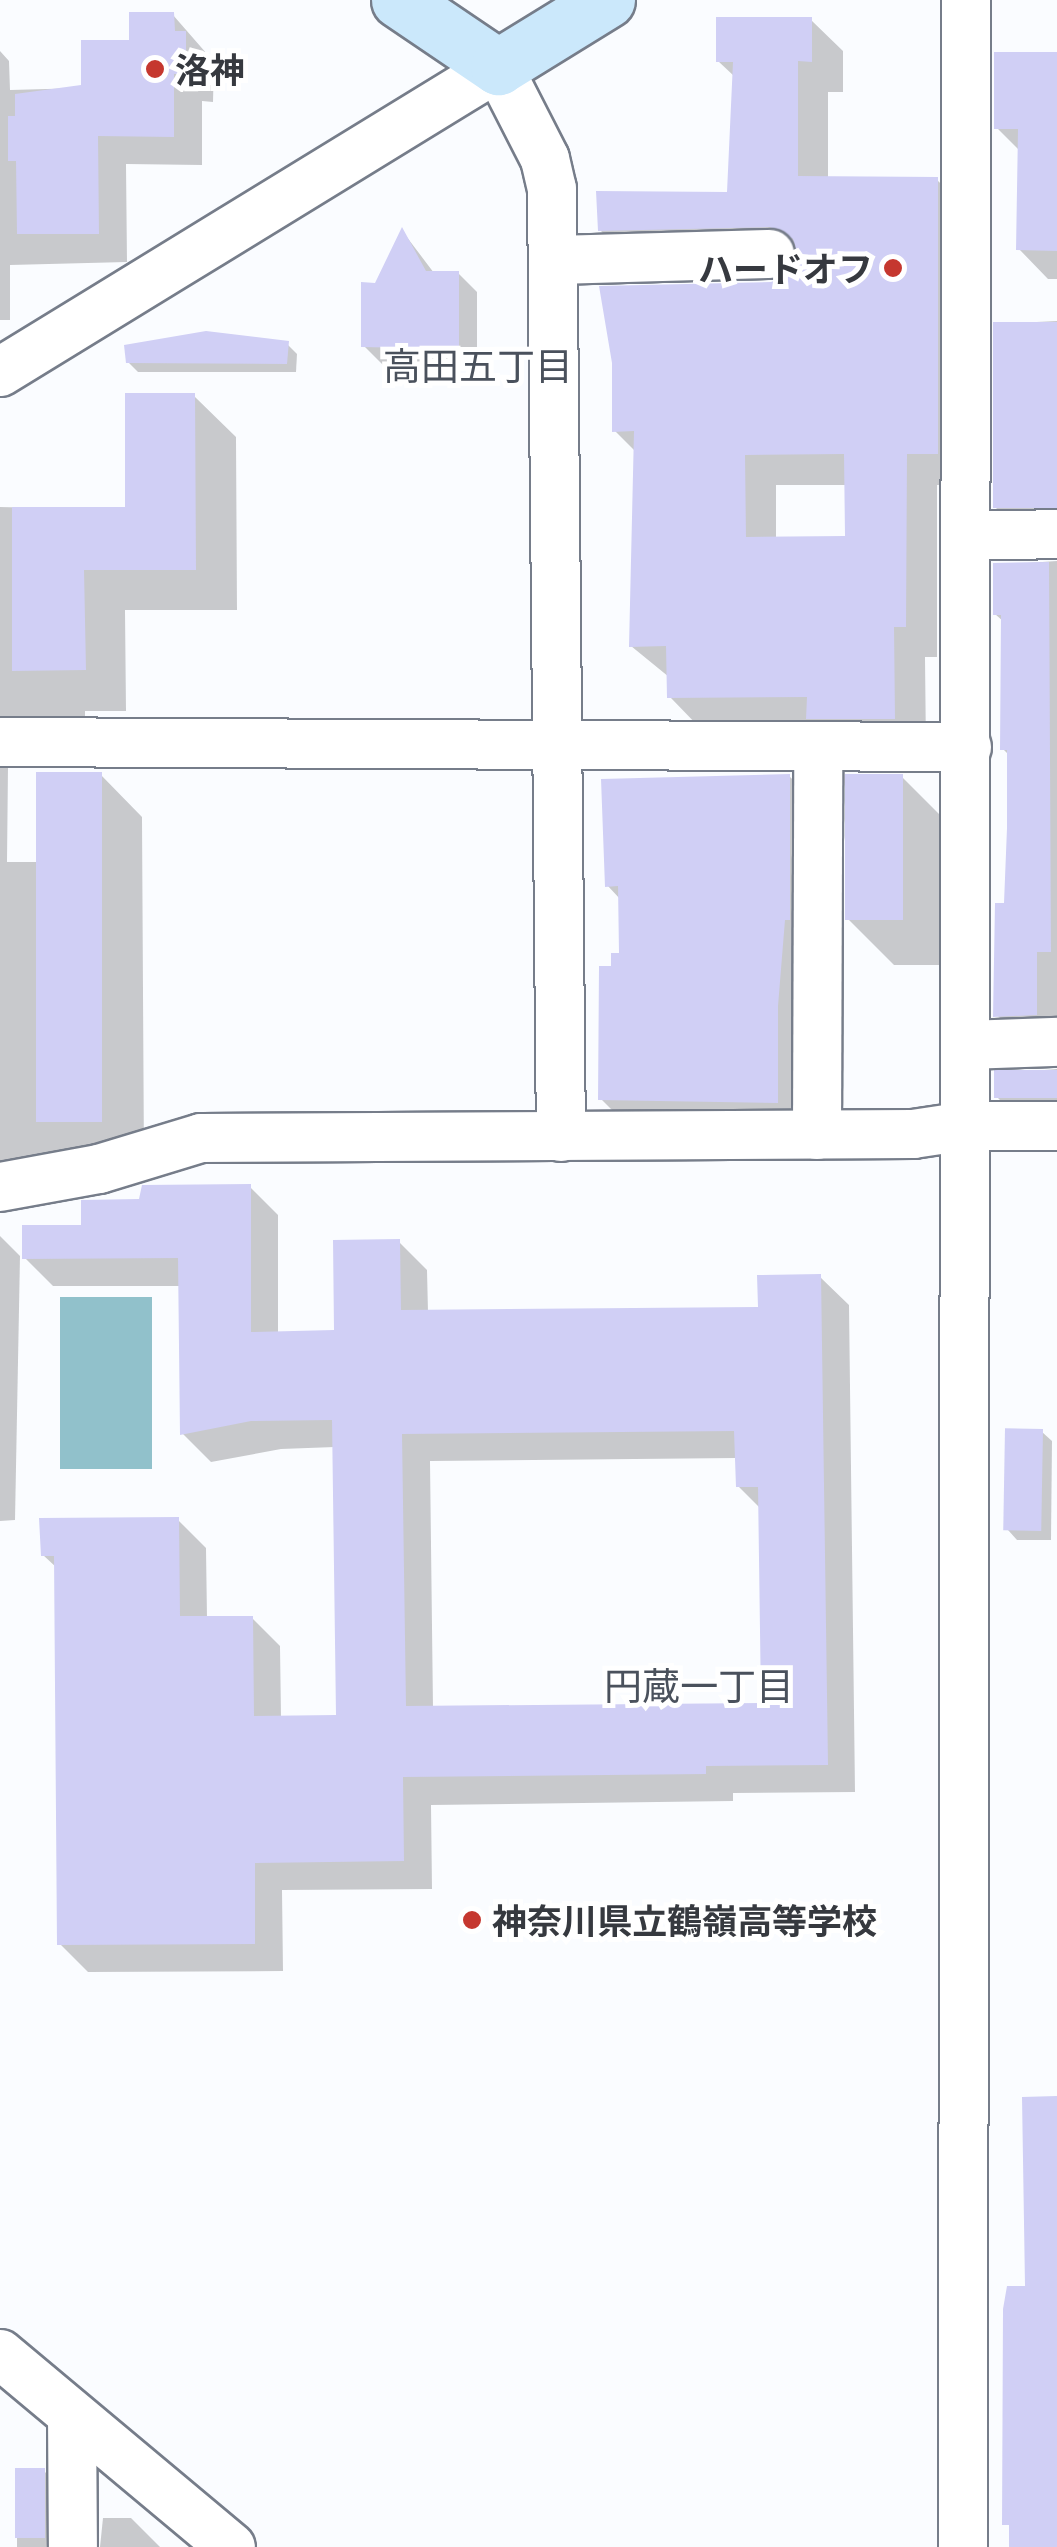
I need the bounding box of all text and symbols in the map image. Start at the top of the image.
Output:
place label: 洛神 [175,48,245,90]
marker: 洛神 [144,58,166,80]
place label: ハードオフ [698,247,873,289]
marker: ハードオフ [882,257,904,279]
district label: 高田五丁目 [383,342,573,388]
district label: 円蔵一丁目 [604,1662,794,1708]
place label: 神奈川県立鶴嶺高等学校 [492,1899,877,1941]
marker: 神奈川県立鶴嶺高等学校 [461,1909,483,1931]

